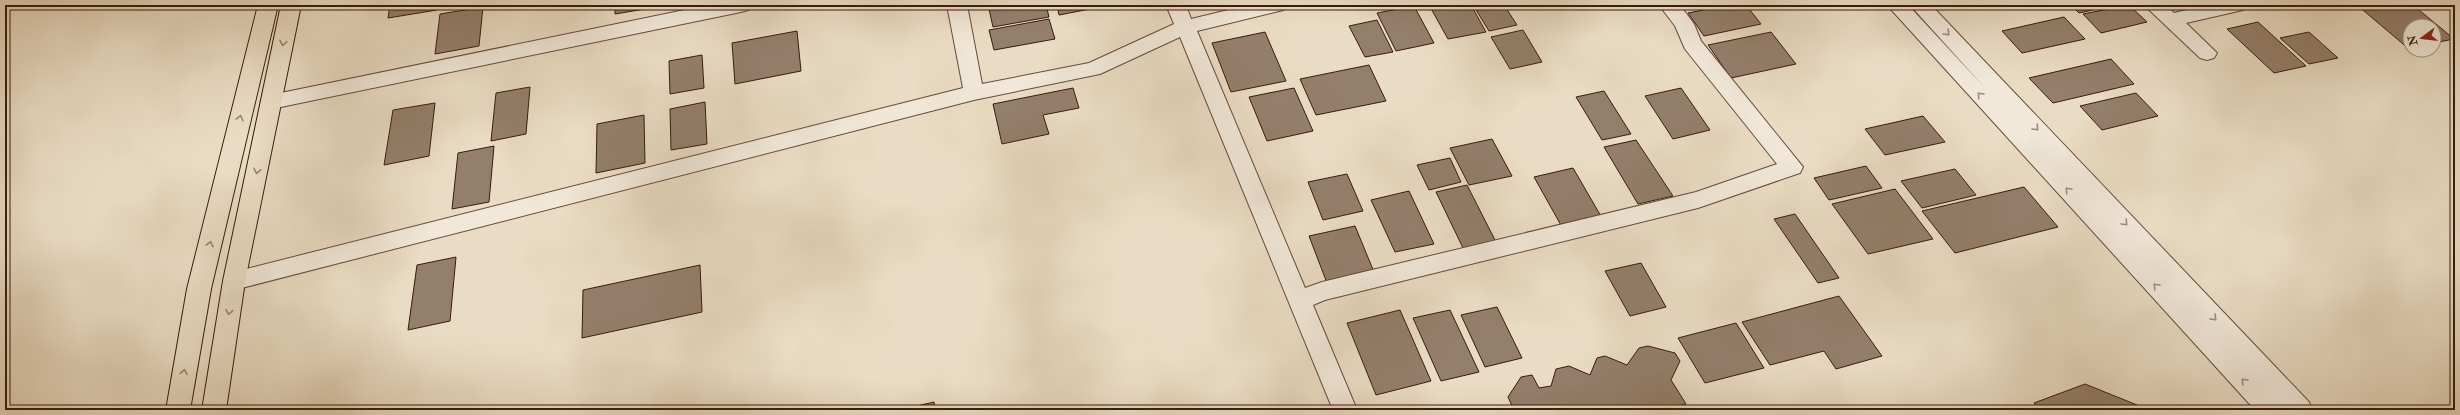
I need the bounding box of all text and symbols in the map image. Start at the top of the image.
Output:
north arrow [2402,18,2442,58]
one-way arrow [1942,29,1949,36]
text: N [2405,33,2421,48]
one-way arrow [279,40,287,46]
one-way arrow [1978,92,1985,99]
one-way arrow [236,115,244,121]
one-way arrow [2031,123,2039,131]
one-way arrow [253,167,261,174]
one-way arrow [2065,187,2073,195]
one-way arrow [2120,218,2128,226]
one-way arrow [205,241,213,247]
one-way arrow [2153,283,2161,291]
one-way arrow [225,309,234,315]
one-way arrow [2209,313,2216,321]
one-way arrow [180,368,188,375]
one-way arrow [2241,378,2249,386]

